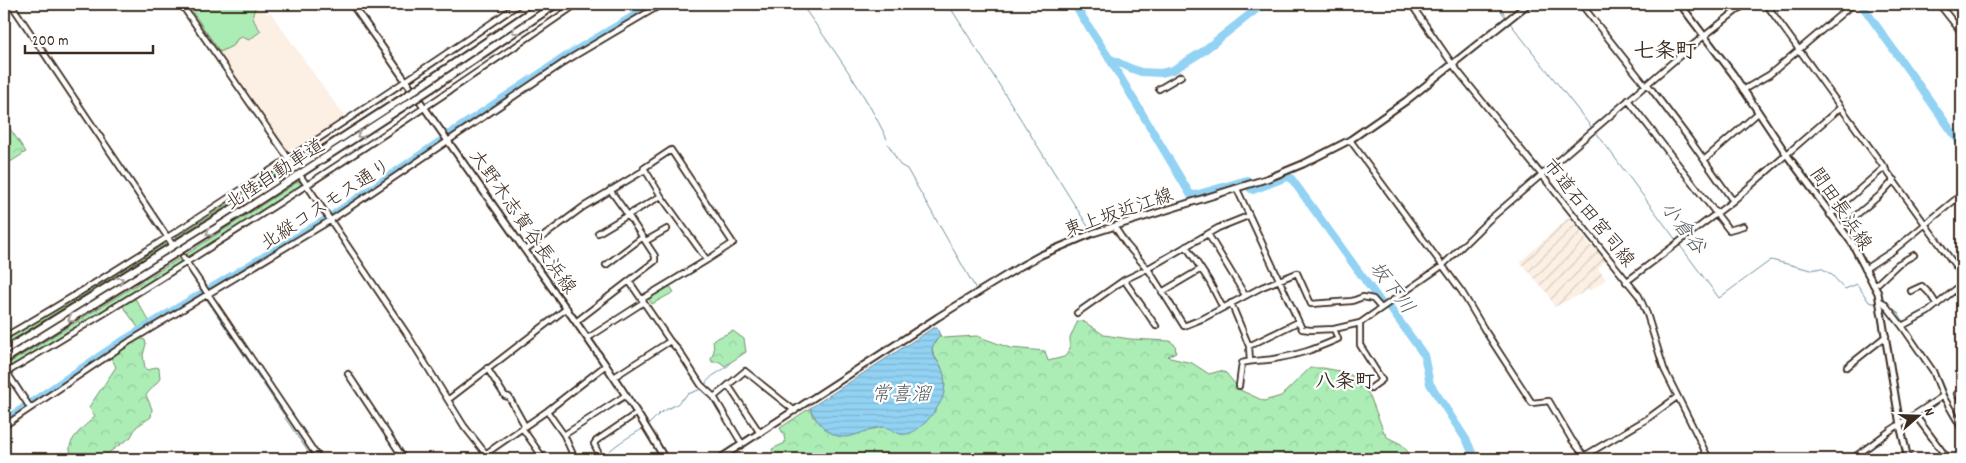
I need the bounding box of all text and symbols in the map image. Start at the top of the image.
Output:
scale bar [25,22,152,54]
one-way arrow [512,25,521,34]
text: 200 m [32,31,69,53]
district label: 七条町 [1634,38,1697,68]
one-way arrow [356,129,366,138]
street label: 北陸自動車道 [221,134,331,218]
street label: 大野木志賀谷長浜線 [461,145,581,301]
street label: 北縦コスモス通り [256,154,398,258]
street label: 市道石田宮司線 [1535,154,1640,274]
street label: 間田長浜線 [1801,163,1877,257]
street label: 東上坂近江線 [1061,183,1177,246]
water label: 小倉谷 [1652,196,1711,262]
one-way arrow [205,226,214,236]
water label: 坂下川 [1361,256,1420,321]
one-way arrow [114,277,123,286]
one-way arrow [68,313,77,322]
district label: 八条町 [1315,369,1375,397]
water label: 常喜溜 [871,382,933,410]
north arrow [1894,390,1944,440]
text: N [1918,406,1939,419]

